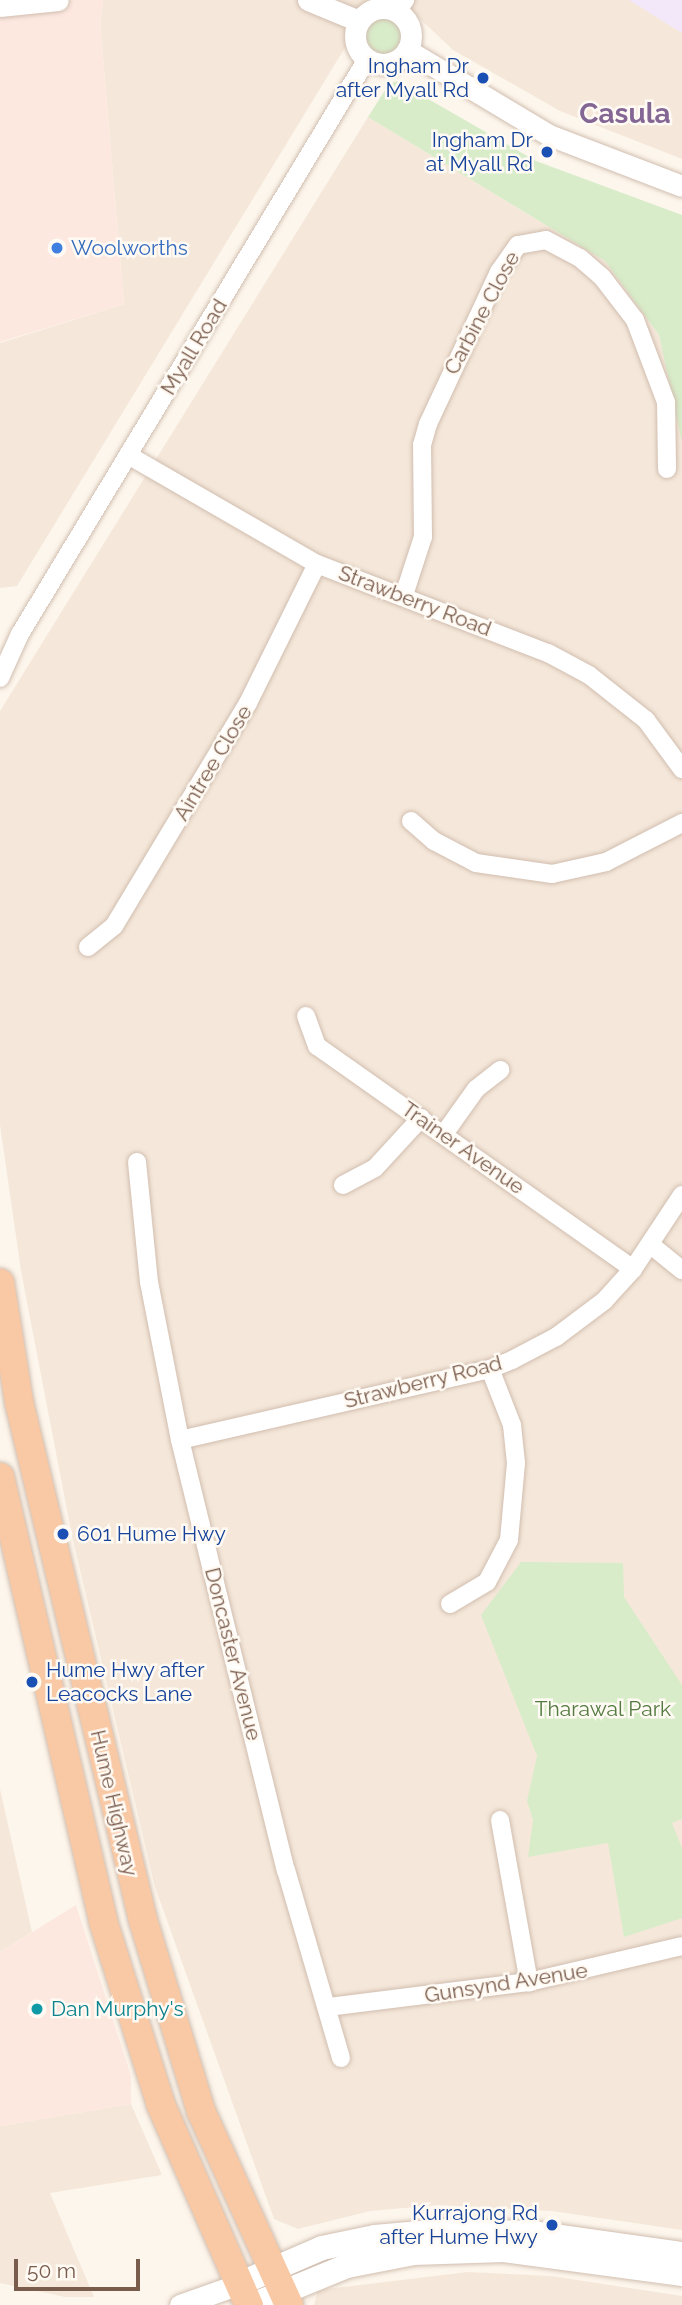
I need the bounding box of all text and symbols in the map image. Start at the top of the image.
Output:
place label: Ingham Dr after Myall Rd [335,53,469,103]
marker: Ingham Dr after Myall Rd [475,70,491,86]
district label: Casula [579,97,671,131]
place label: Ingham Dr at Myall Rd [425,127,533,177]
marker: Ingham Dr at Myall Rd [539,144,555,160]
place label: Woolworths [71,235,188,261]
marker: Woolworths [49,240,65,256]
street label: Carbine Close [439,247,525,379]
street label: Myall Road [155,294,233,400]
street label: Strawberry Road [335,560,495,642]
street label: Aintree Close [169,701,257,825]
street label: Trainer Avenue [396,1096,530,1200]
street label: Strawberry Road [341,1350,505,1414]
place label: 601 Hume Hwy [77,1521,226,1547]
marker: 601 Hume Hwy [55,1526,71,1542]
street label: Doncaster Avenue [199,1564,267,1744]
place label: Hume Hwy after Leacocks Lane [46,1657,205,1707]
marker: Hume Hwy after Leacocks Lane [24,1674,40,1690]
park label: Tharawal Park [534,1696,672,1722]
street label: Hume Highway [85,1727,143,1879]
street label: Gunsynd Avenue [422,1958,590,2008]
place label: Dan Murphy's [51,1996,184,2022]
marker: Dan Murphy's [29,2001,45,2017]
place label: Kurrajong Rd after Hume Hwy [379,2200,538,2250]
marker: Kurrajong Rd after Hume Hwy [544,2217,560,2233]
scale bar [18,2246,144,2290]
text: 50 m [27,2258,76,2283]

